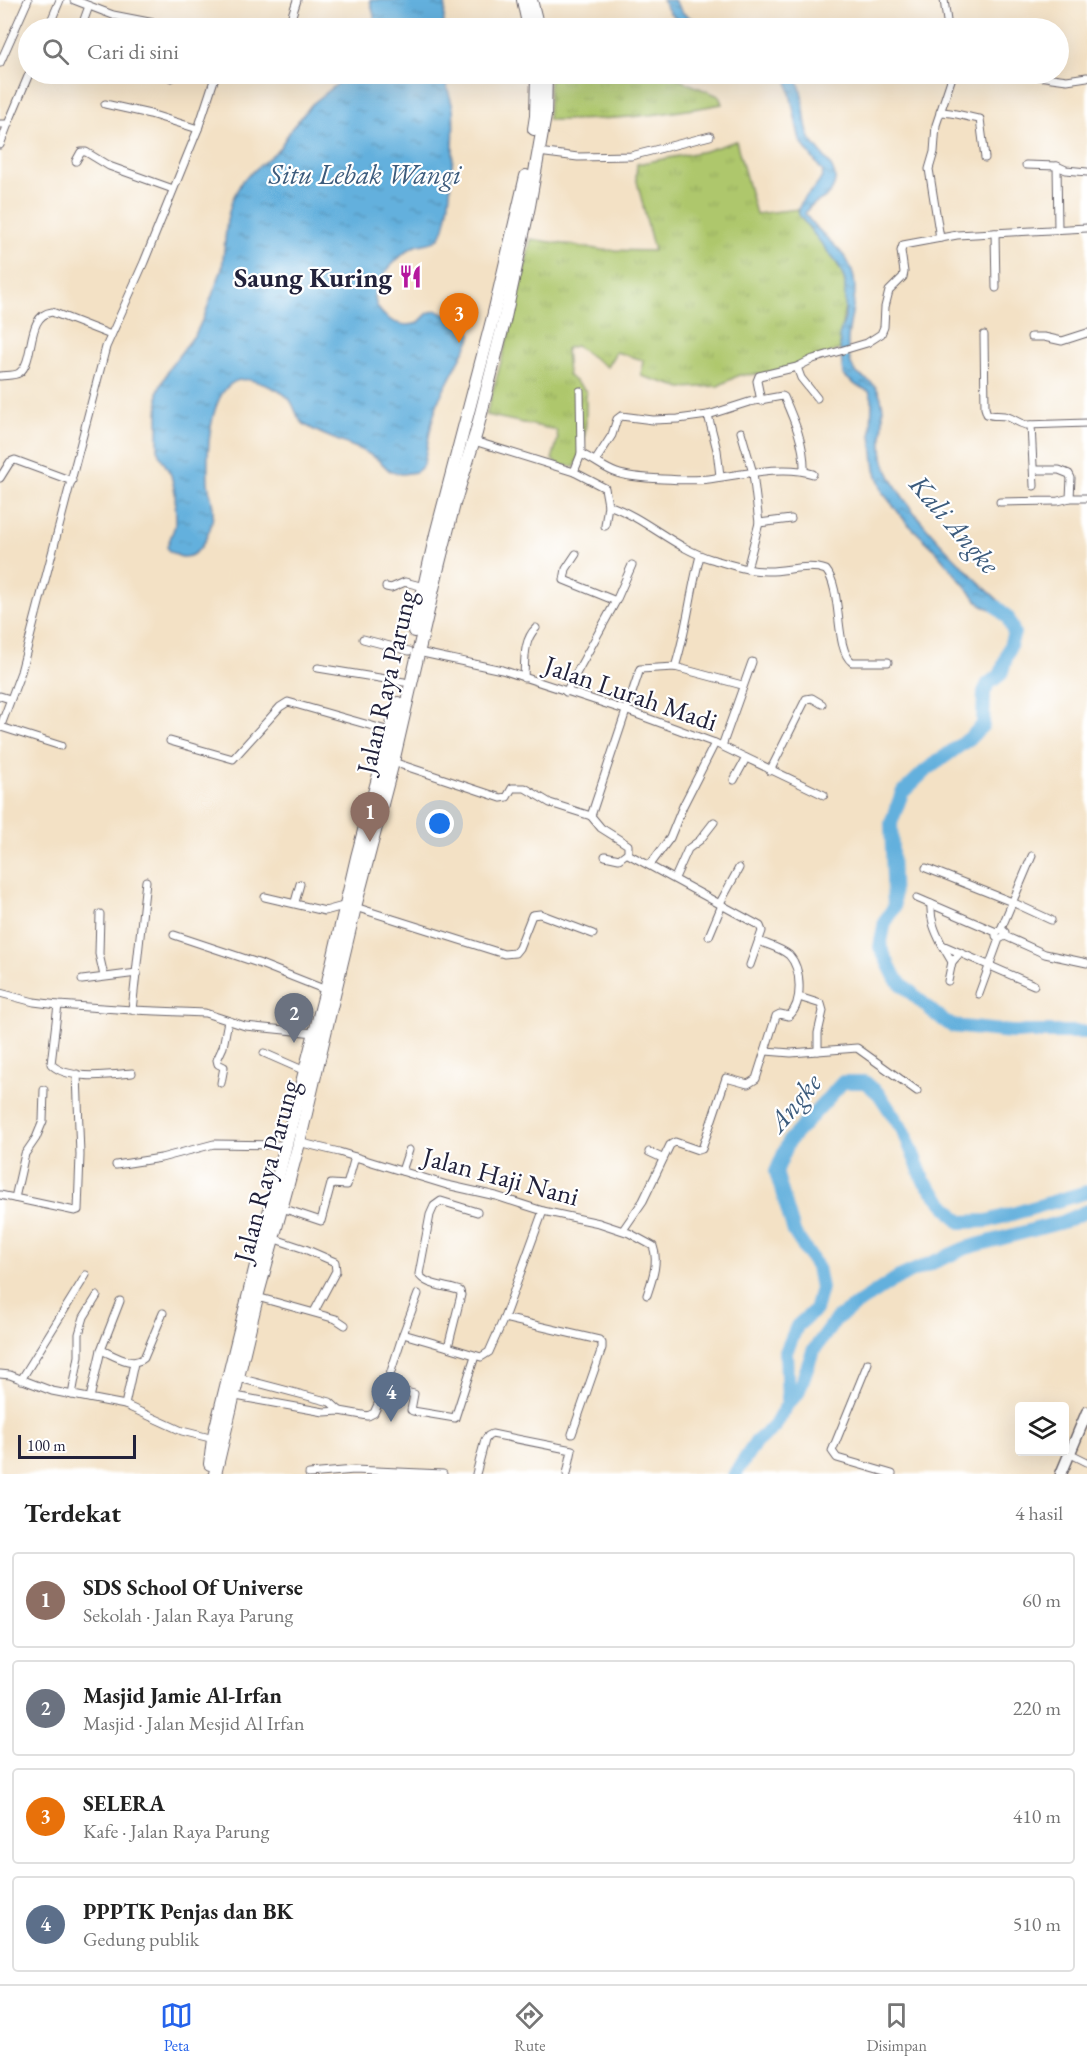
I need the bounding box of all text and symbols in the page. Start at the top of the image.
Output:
search box [18,18,1069,84]
icon: search [39,35,72,68]
text: Cari di sini [87,37,179,66]
water label: Situ Lebak Wangi [268,156,463,192]
place label: Saung Kuring [234,260,392,295]
restaurant icon: Saung Kuring [397,264,423,290]
pin: 3 [440,294,478,343]
water label: Kali Angke [901,466,1008,582]
street label: Jalan Raya Parung [347,586,424,779]
street label: Jalan Lurah Madi [538,646,723,739]
pin: 1 [350,792,389,842]
your location [425,809,454,838]
pin: 2 [274,994,314,1043]
water label: Angke [758,1065,829,1140]
street label: Jalan Raya Parung [224,1076,307,1268]
street label: Jalan Haji Nani [417,1138,583,1214]
pin: 4 [372,1372,410,1422]
map controls [1015,1402,1069,1456]
button: layers [1015,1402,1069,1456]
scale bar [18,1432,136,1460]
text: 100 m [27,1435,66,1456]
text: Terdekat [24,1496,121,1530]
text: 4 hasil [1015,1500,1063,1526]
text: SDS School Of Universe [83,1573,303,1602]
text: 1 [40,1587,51,1613]
text: 60 m [1022,1587,1061,1613]
text: Sekolah · Jalan Raya Parung [83,1602,293,1628]
text: Masjid Jamie Al-Irfan [83,1681,282,1710]
text: 2 [40,1695,51,1721]
text: 220 m [1013,1695,1061,1721]
text: Masjid · Jalan Mesjid Al Irfan [83,1710,305,1736]
text: SELERA [83,1789,165,1818]
text: 3 [40,1803,51,1829]
text: 410 m [1013,1803,1061,1829]
text: Kafe · Jalan Raya Parung [83,1818,269,1844]
text: PPPTK Penjas dan BK [83,1897,293,1926]
text: 4 [40,1911,51,1937]
text: 510 m [1013,1911,1061,1937]
text: Gedung publik [83,1926,199,1952]
tab: Peta [160,1999,193,2056]
tab: Rute [513,1999,546,2056]
tab: Disimpan [867,1999,927,2056]

